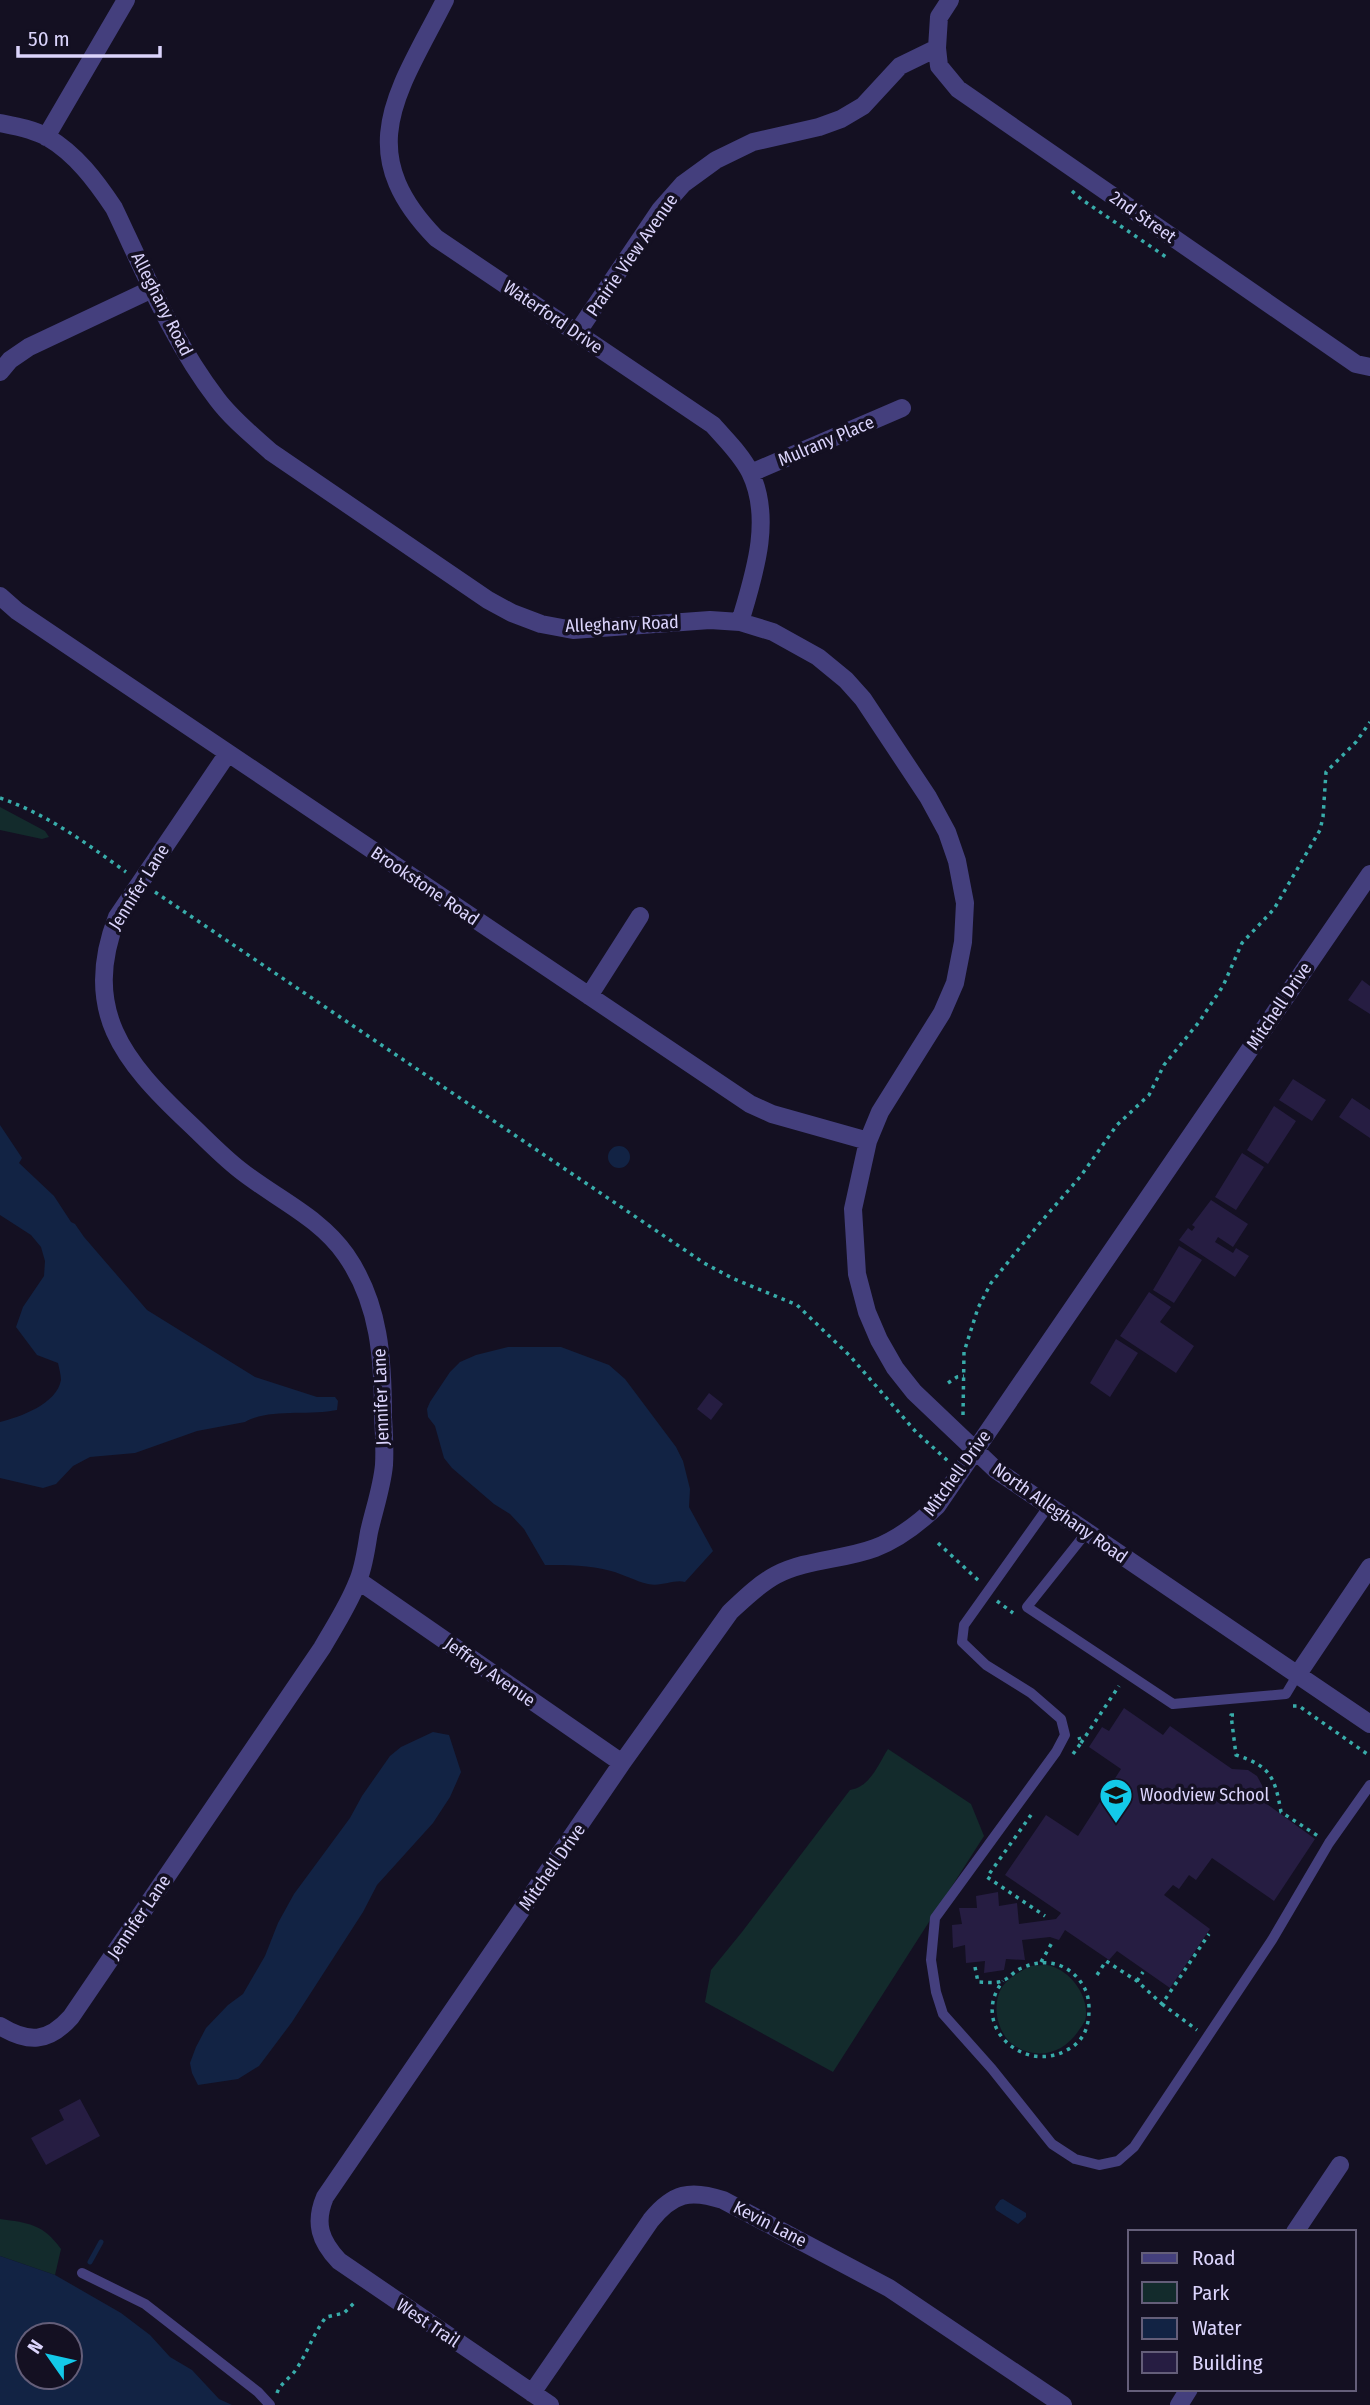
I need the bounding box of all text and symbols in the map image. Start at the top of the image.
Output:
scale bar [18,14,159,58]
text: 50 m [28,26,70,52]
street label: 2nd Street [1106,186,1180,248]
street label: Prairie View Avenue [581,189,683,321]
street label: Alleghany Road [126,248,198,360]
street label: Waterford Drive [499,276,607,358]
street label: Mulrany Place [775,411,877,471]
street label: Alleghany Road [565,611,679,637]
street label: Jennifer Lane [104,840,174,934]
street label: Brookstone Road [367,842,483,930]
street label: Mitchell Drive [1242,958,1316,1054]
street label: Jennifer Lane [368,1348,394,1446]
street label: Mitchell Drive [918,1426,996,1520]
street label: North Alleghany Road [988,1458,1132,1568]
street label: Jeffrey Avenue [440,1633,540,1711]
school or university icon: Woodview School [1097,1776,1135,1825]
place label: Woodview School [1140,1784,1269,1806]
street label: Mitchell Drive [514,1819,590,1915]
street label: Jennifer Lane [103,1871,175,1963]
street label: Kevin Lane [730,2196,810,2252]
legend [1128,2230,1356,2391]
text: Road [1192,2245,1236,2271]
text: Park [1192,2280,1230,2306]
street label: West Trail [392,2294,464,2352]
text: Water [1192,2315,1242,2341]
north arrow [14,2321,84,2391]
text: N [23,2336,48,2358]
text: Building [1192,2350,1263,2376]

